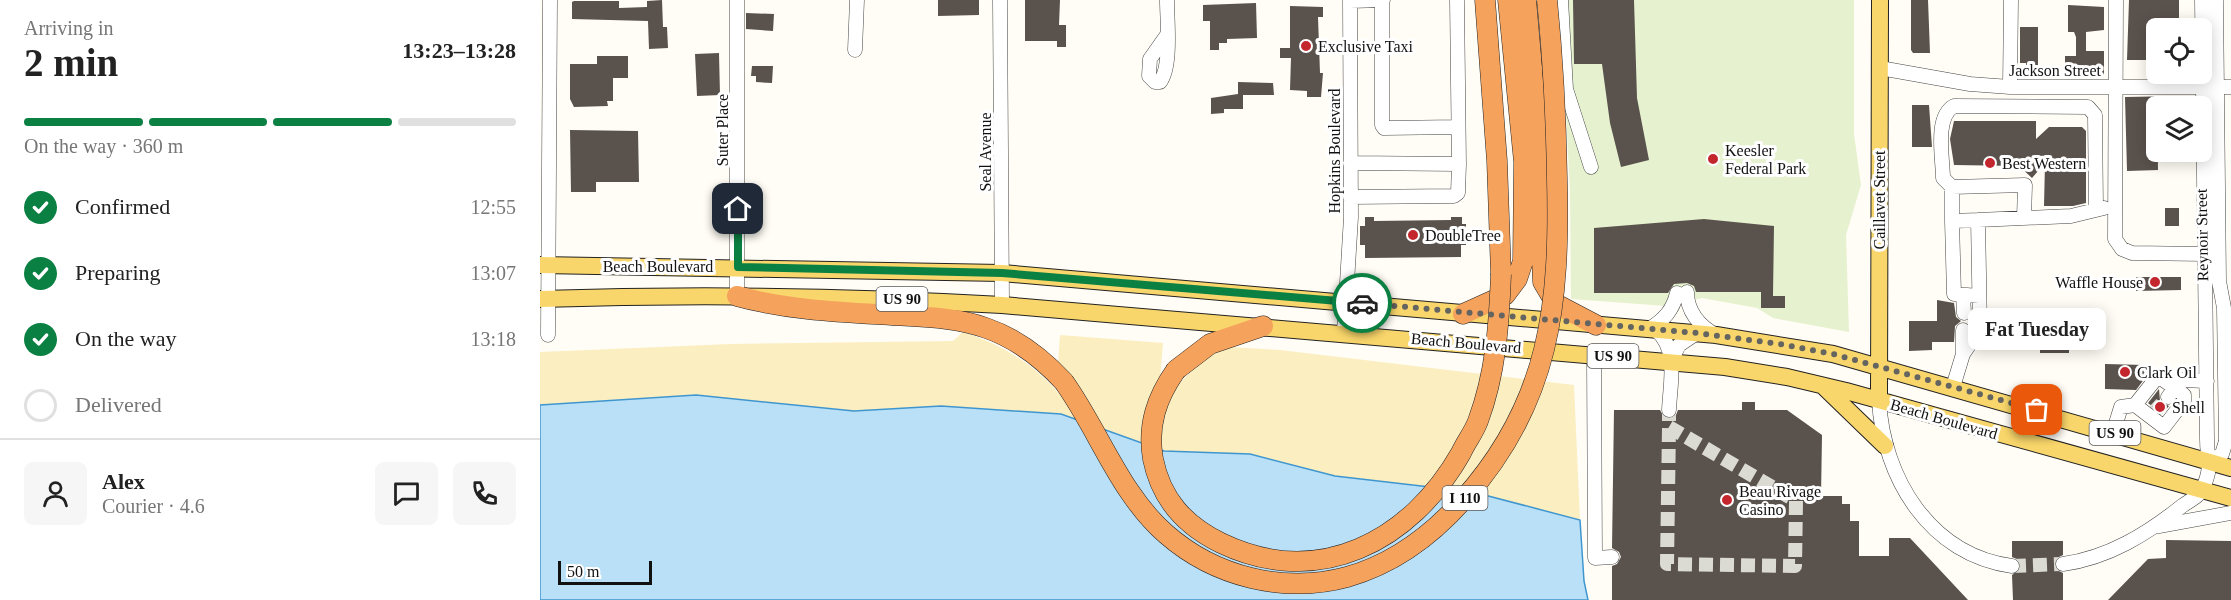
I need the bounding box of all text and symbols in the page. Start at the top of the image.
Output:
text: Arriving in [24,17,113,39]
map controls [2146,18,2212,162]
button: locate [2146,18,2212,84]
text: 13:23–13:28 [402,38,516,63]
place label: Exclusive Taxi [1318,38,1414,55]
marker: Exclusive Taxi [1299,39,1313,53]
text: 2 min [24,41,118,84]
street label: Jackson Street [2009,62,2102,79]
street label: Hopkins Boulevard [1326,89,1344,213]
street label: Suter Place [714,94,731,166]
button: layers [2146,96,2212,162]
street label: Seal Avenue [977,112,994,192]
text: On the way · 360 m [24,135,183,157]
place label: Keesler Federal Park [1725,142,1806,177]
street label: Caillavet Street [1871,150,1888,250]
marker: Keesler Federal Park [1706,152,1720,166]
place label: Best Western [2002,155,2086,172]
marker: Best Western [1983,156,1997,170]
pin [712,183,763,234]
street label: Reynoir Street [2193,188,2212,282]
icon: check [24,191,57,224]
icon: home [721,192,754,225]
text: Confirmed [75,194,170,219]
text: 12:55 [470,196,516,218]
place label: DoubleTree [1425,227,1501,244]
marker: DoubleTree [1406,228,1420,242]
icon: check [24,257,57,290]
street label: Beach Boulevard [603,258,713,275]
text: Preparing [75,260,161,285]
text: 13:07 [470,262,516,284]
courier [1332,273,1392,333]
place label: Waffle House [2055,274,2143,291]
marker: Waffle House [2148,275,2162,289]
road number: US 90 [876,287,928,311]
icon: car [1346,287,1379,320]
callout: Fat Tuesday [1968,308,2106,350]
text: Fat Tuesday [1985,318,2089,340]
icon: check [24,323,57,356]
text: On the way [75,326,176,351]
text: 13:18 [470,328,516,350]
street label: Beach Boulevard [1410,330,1522,356]
road number: US 90 [1588,344,1638,368]
place label: Clark Oil [2137,364,2198,381]
marker: Clark Oil [2118,365,2132,379]
pin [2011,384,2062,435]
text: Delivered [75,392,162,417]
icon: bag [2020,393,2053,426]
street label: Beach Boulevard [1888,396,2000,442]
place label: Shell [2172,399,2205,416]
marker: Shell [2153,400,2167,414]
road number: US 90 [2090,421,2140,445]
button: person [24,462,87,525]
button: chat [375,462,438,525]
button: phone [453,462,516,525]
text: Alex [102,469,145,494]
place label: Beau Rivage Casino [1739,483,1821,518]
road number: I 110 [1442,486,1488,510]
marker: Beau Rivage Casino [1720,493,1734,507]
text: Courier · 4.6 [102,495,205,517]
scale bar [558,558,652,586]
text: 50 m [567,563,599,580]

